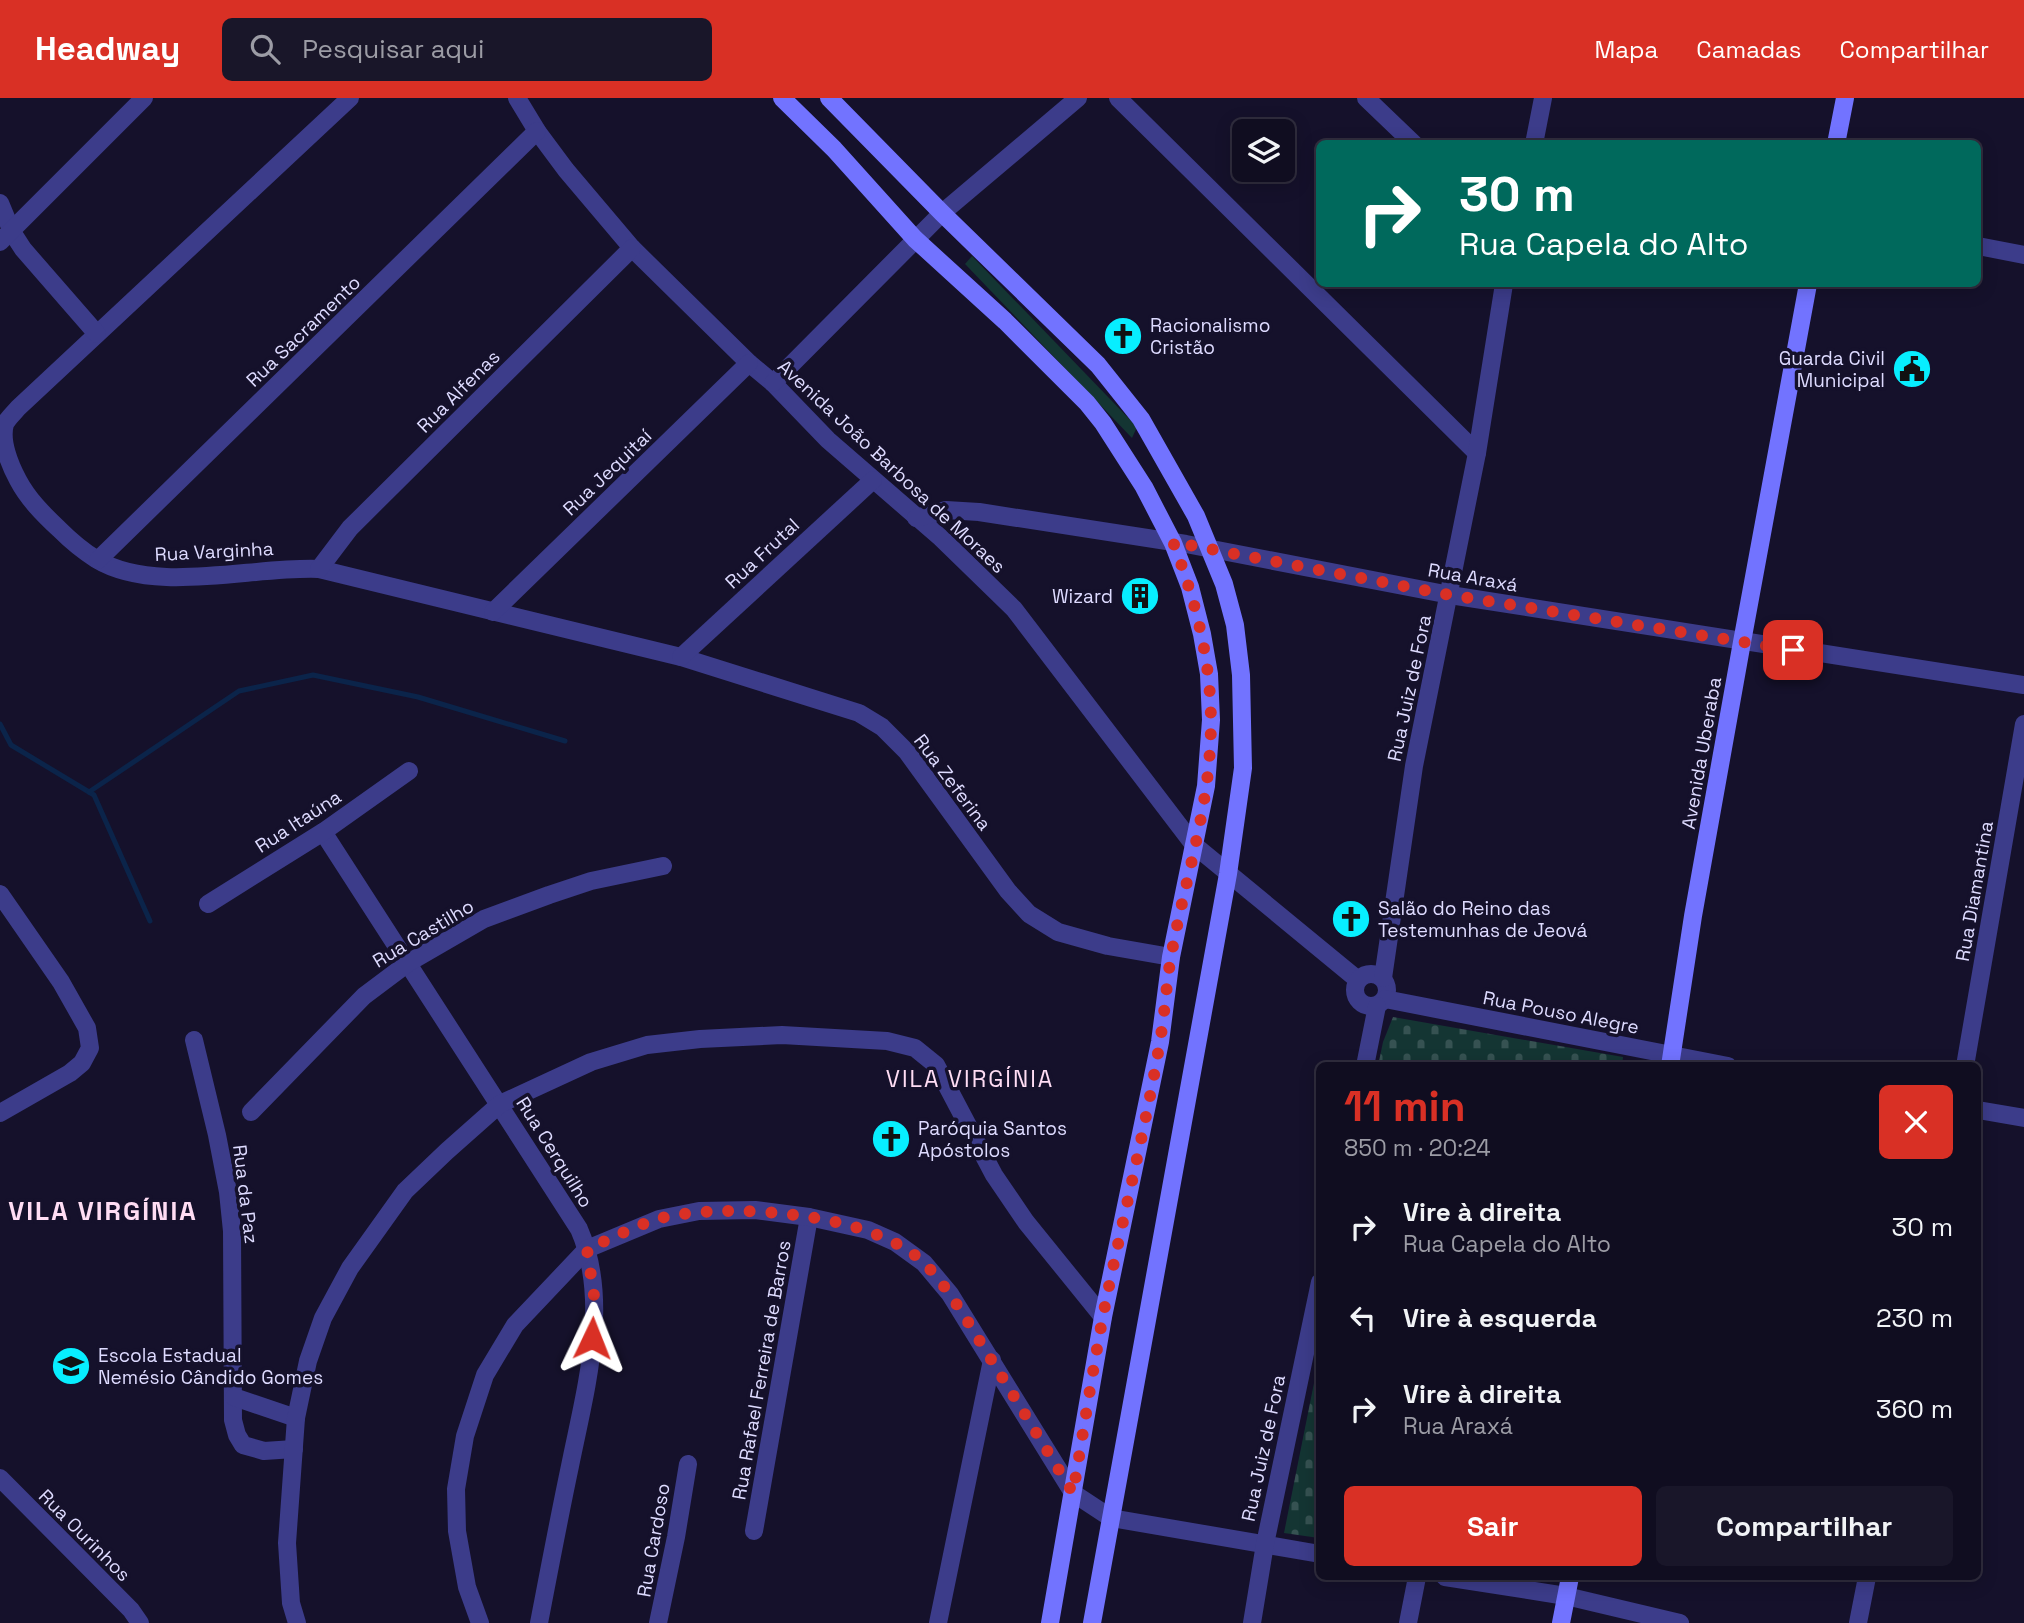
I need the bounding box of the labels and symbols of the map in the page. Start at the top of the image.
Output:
street label: Rua Sacramento [241,270,366,392]
place label: Racionalismo Cristão [1150,313,1270,360]
church icon: Racionalismo Cristão [1102,315,1144,357]
street label: Rua Alfenas [412,345,505,438]
place label: Guarda Civil Municipal [1779,346,1885,393]
public building icon: Guarda Civil Municipal [1891,348,1933,390]
street label: Avenida João Barbosa de Moraes [772,354,1011,579]
street label: Rua Jequitaí [558,423,657,521]
street label: Rua Frutal [720,513,805,594]
street label: Rua Varginha [154,536,274,567]
street label: Rua Araxá [1426,557,1520,598]
building icon: Wizard [1119,575,1161,617]
place label: Wizard [1052,584,1113,609]
street label: Rua Juiz de Fora [1382,612,1437,764]
pin [1763,620,1823,680]
street label: Avenida Uberaba [1676,675,1727,831]
street label: Rua Zeferina [908,729,997,836]
street label: Rua Itaúna [251,784,346,858]
street label: Rua Diamantina [1950,819,1999,963]
street label: Rua Castilho [368,893,478,973]
place label: Salão do Reino das Testemunhas de Jeová [1378,896,1588,943]
church icon: Salão do Reino das Testemunhas de Jeová [1330,898,1372,940]
street label: Rua Pouso Alegre [1481,985,1641,1040]
district label: VILA VIRGÍNIA [886,1064,1054,1094]
street label: Rua Cerquilho [511,1092,599,1212]
place label: Paróquia Santos Apóstolos [918,1116,1067,1163]
church icon: Paróquia Santos Apóstolos [870,1118,912,1160]
street label: Rua da Paz [227,1143,264,1245]
district label: VILA VIRGÍNIA [8,1194,198,1228]
street label: Rua Rafael Ferreira de Barros [726,1238,797,1502]
position arrow [555,1301,629,1375]
place label: Escola Estadual Nemésio Cândido Gomes [98,1343,323,1390]
school or university icon: Escola Estadual Nemésio Cândido Gomes [50,1345,92,1387]
street label: Rua Juiz de Fora [1236,1372,1291,1524]
street label: Rua Cardoso [631,1481,676,1599]
street label: Rua Ourinhos [33,1484,136,1587]

